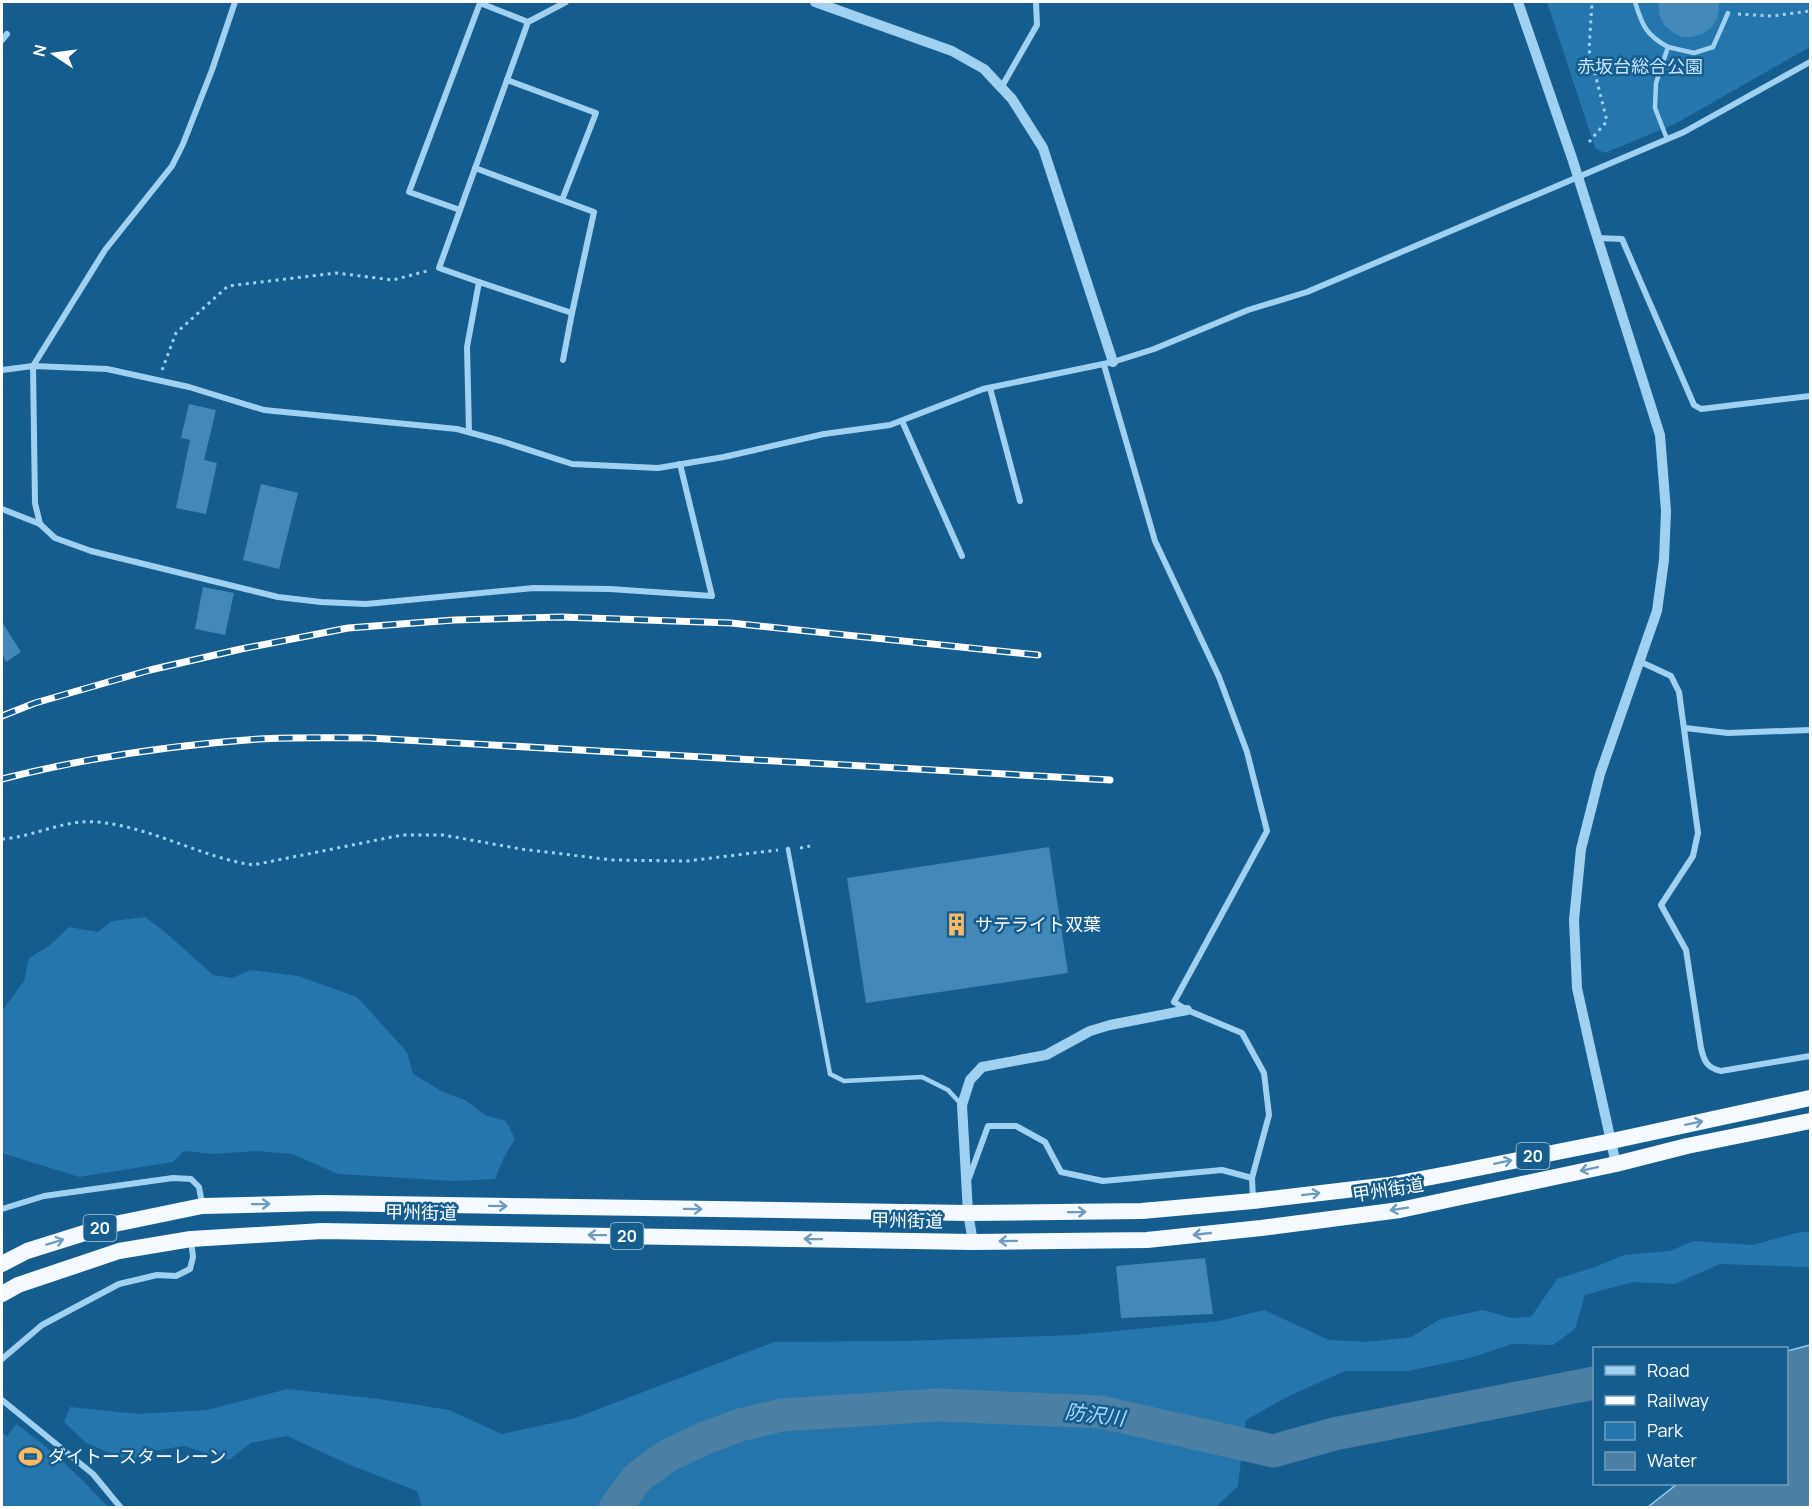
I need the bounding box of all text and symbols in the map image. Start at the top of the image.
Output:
north arrow [24,24,84,84]
text: N [27,43,51,59]
park label: 赤坂台総合公園 [1577,54,1703,78]
building icon: サテライト双葉 [944,912,970,938]
place label: サテライト双葉 [975,912,1101,936]
one-way arrow [1684,1117,1704,1128]
road number: 20 [1516,1143,1550,1169]
one-way arrow [1494,1156,1513,1168]
one-way arrow [1580,1164,1599,1176]
street label: 甲州街道 [1350,1172,1425,1206]
one-way arrow [1301,1188,1320,1199]
one-way arrow [250,1198,270,1210]
street label: 甲州街道 [385,1199,457,1225]
one-way arrow [487,1200,507,1212]
one-way arrow [682,1203,702,1215]
one-way arrow [1389,1204,1409,1215]
one-way arrow [1066,1206,1086,1218]
street label: 甲州街道 [871,1207,943,1233]
road number: 20 [84,1215,116,1241]
road number: 20 [610,1223,644,1249]
one-way arrow [1193,1229,1213,1240]
one-way arrow [587,1230,607,1241]
one-way arrow [803,1233,823,1245]
one-way arrow [45,1236,64,1247]
one-way arrow [998,1236,1018,1247]
legend [1593,1347,1788,1485]
text: Road [1647,1358,1690,1382]
text: Railway [1647,1388,1709,1412]
water label: 防沢川 [1064,1397,1128,1432]
text: Park [1647,1418,1684,1442]
sports icon: ダイトースターレーン [17,1444,43,1470]
place label: ダイトースターレーン [48,1444,226,1468]
text: Water [1647,1448,1697,1472]

